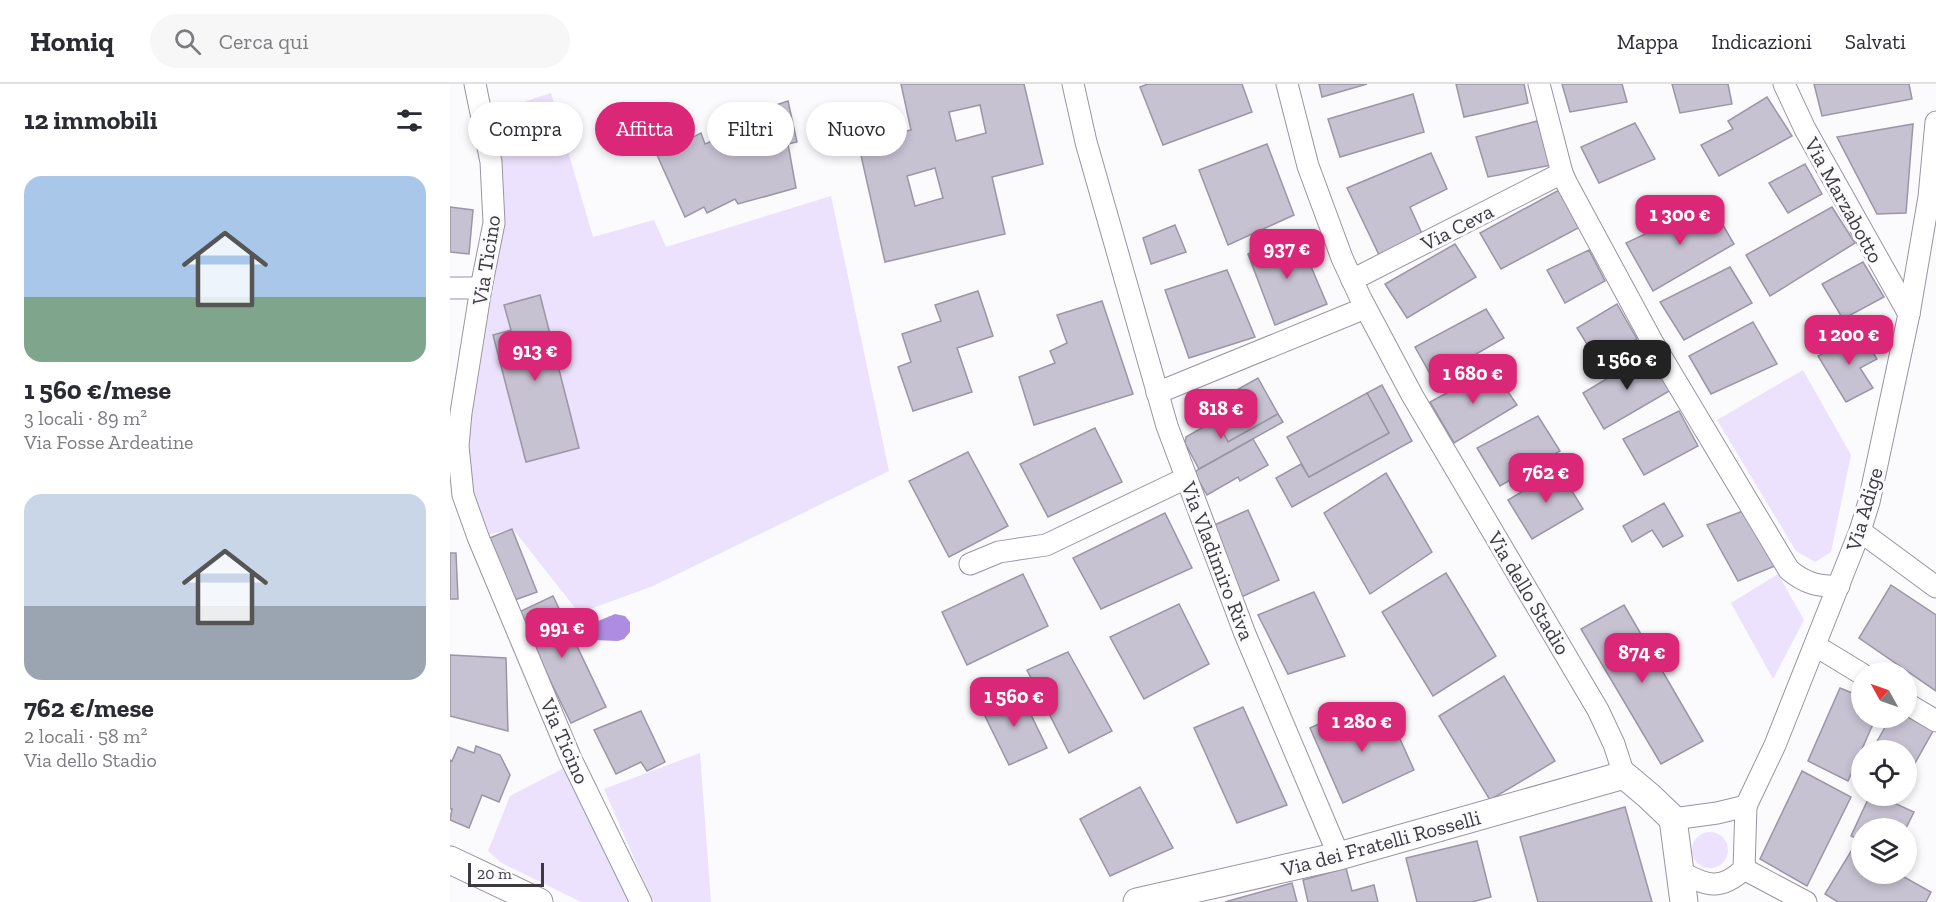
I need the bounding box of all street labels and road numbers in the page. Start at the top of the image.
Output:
street label: Via Marzabotto [1799,132,1889,267]
street label: Via Ceva [1416,198,1497,256]
street label: Via Ticino [466,213,505,308]
street label: Via Adige [1840,464,1888,555]
street label: Via Vladimiro Riva [1176,477,1260,644]
street label: Via dello Stadio [1482,526,1576,659]
street label: Via Ticino [535,693,595,788]
street label: Via dei Fratelli Rosselli [1278,804,1483,882]

